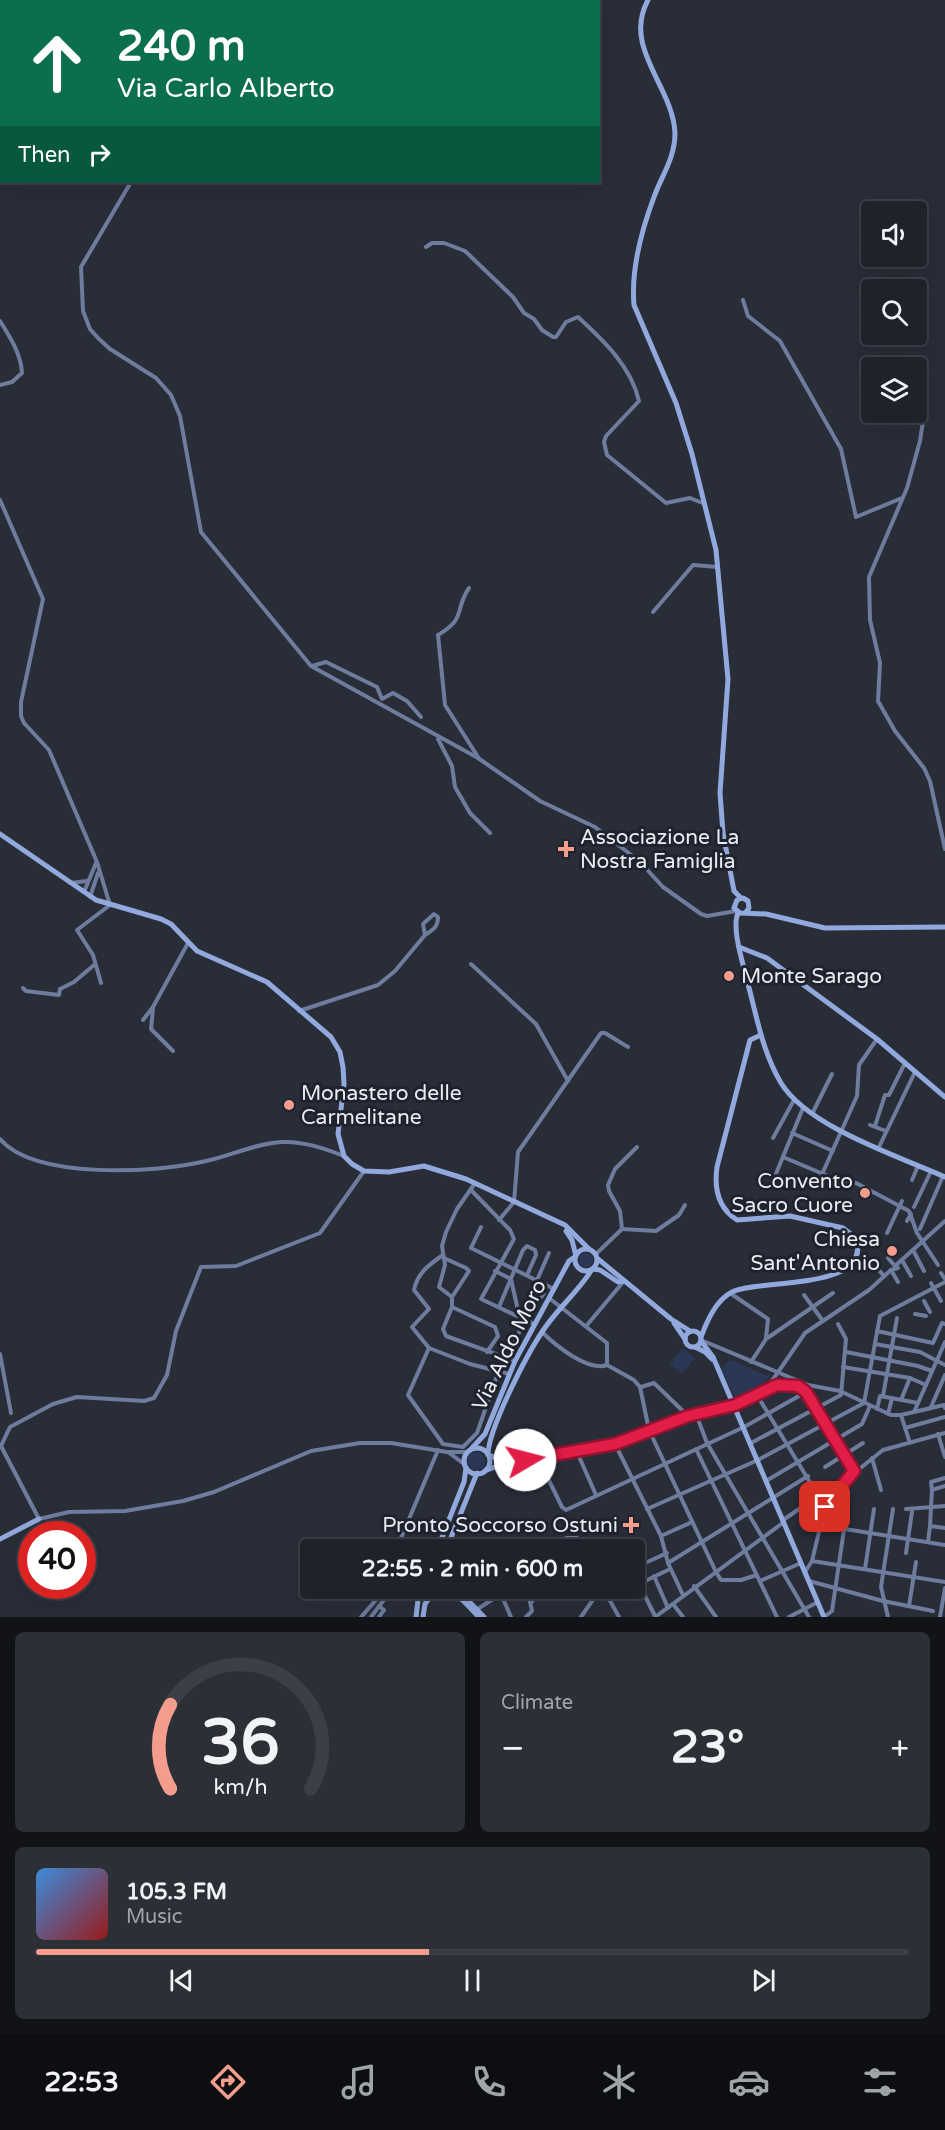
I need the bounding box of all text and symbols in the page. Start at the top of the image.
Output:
text: 240 m [117,21,246,72]
icon: ahead [18,24,96,102]
text: Via Carlo Alberto [117,72,335,105]
icon: right [83,138,116,171]
text: Then [18,142,71,168]
map controls [861,201,927,423]
button: sound [861,201,927,267]
button: search [861,279,927,345]
button: layers [861,357,927,423]
place label: Associazione La Nostra Famiglia [580,825,739,874]
marker: Associazione La Nostra Famiglia [557,840,575,858]
place label: Monte Sarago [741,964,882,989]
marker: Monte Sarago [722,969,736,983]
place label: Monastero delle Carmelitane [301,1081,462,1130]
marker: Monastero delle Carmelitane [282,1098,296,1112]
place label: Convento Sacro Cuore [732,1169,853,1218]
marker: Convento Sacro Cuore [858,1186,872,1200]
place label: Chiesa Sant'Antonio [751,1227,880,1276]
marker: Chiesa Sant'Antonio [885,1244,899,1258]
street label: Via Aldo Moro [467,1276,552,1415]
position arrow [493,1428,557,1492]
pin [799,1481,850,1532]
icon: arrive [808,1490,841,1523]
place label: Pronto Soccorso Ostuni [382,1513,618,1538]
marker: Pronto Soccorso Ostuni [622,1516,640,1534]
speed limit sign: 40 [18,1521,96,1599]
text: 22:55 · 2 min · 600 m [362,1556,583,1582]
text: Climate [501,1691,573,1715]
text: 36 [201,1706,279,1781]
text: 23° [671,1721,744,1775]
text: − [501,1729,525,1768]
text: + [890,1729,909,1768]
text: km/h [213,1774,267,1800]
text: 105.3 FM [126,1879,227,1905]
text: Music [126,1905,182,1929]
icon: previous [165,1964,198,1997]
icon: pause [456,1964,489,1997]
icon: next [747,1964,780,1997]
icon: directions [207,2061,249,2103]
icon: music [338,2061,380,2103]
icon: phone [468,2061,510,2103]
icon: climate [598,2061,640,2103]
icon: car [728,2061,770,2103]
icon: filters [859,2061,901,2103]
text: 22:53 [44,2066,119,2099]

